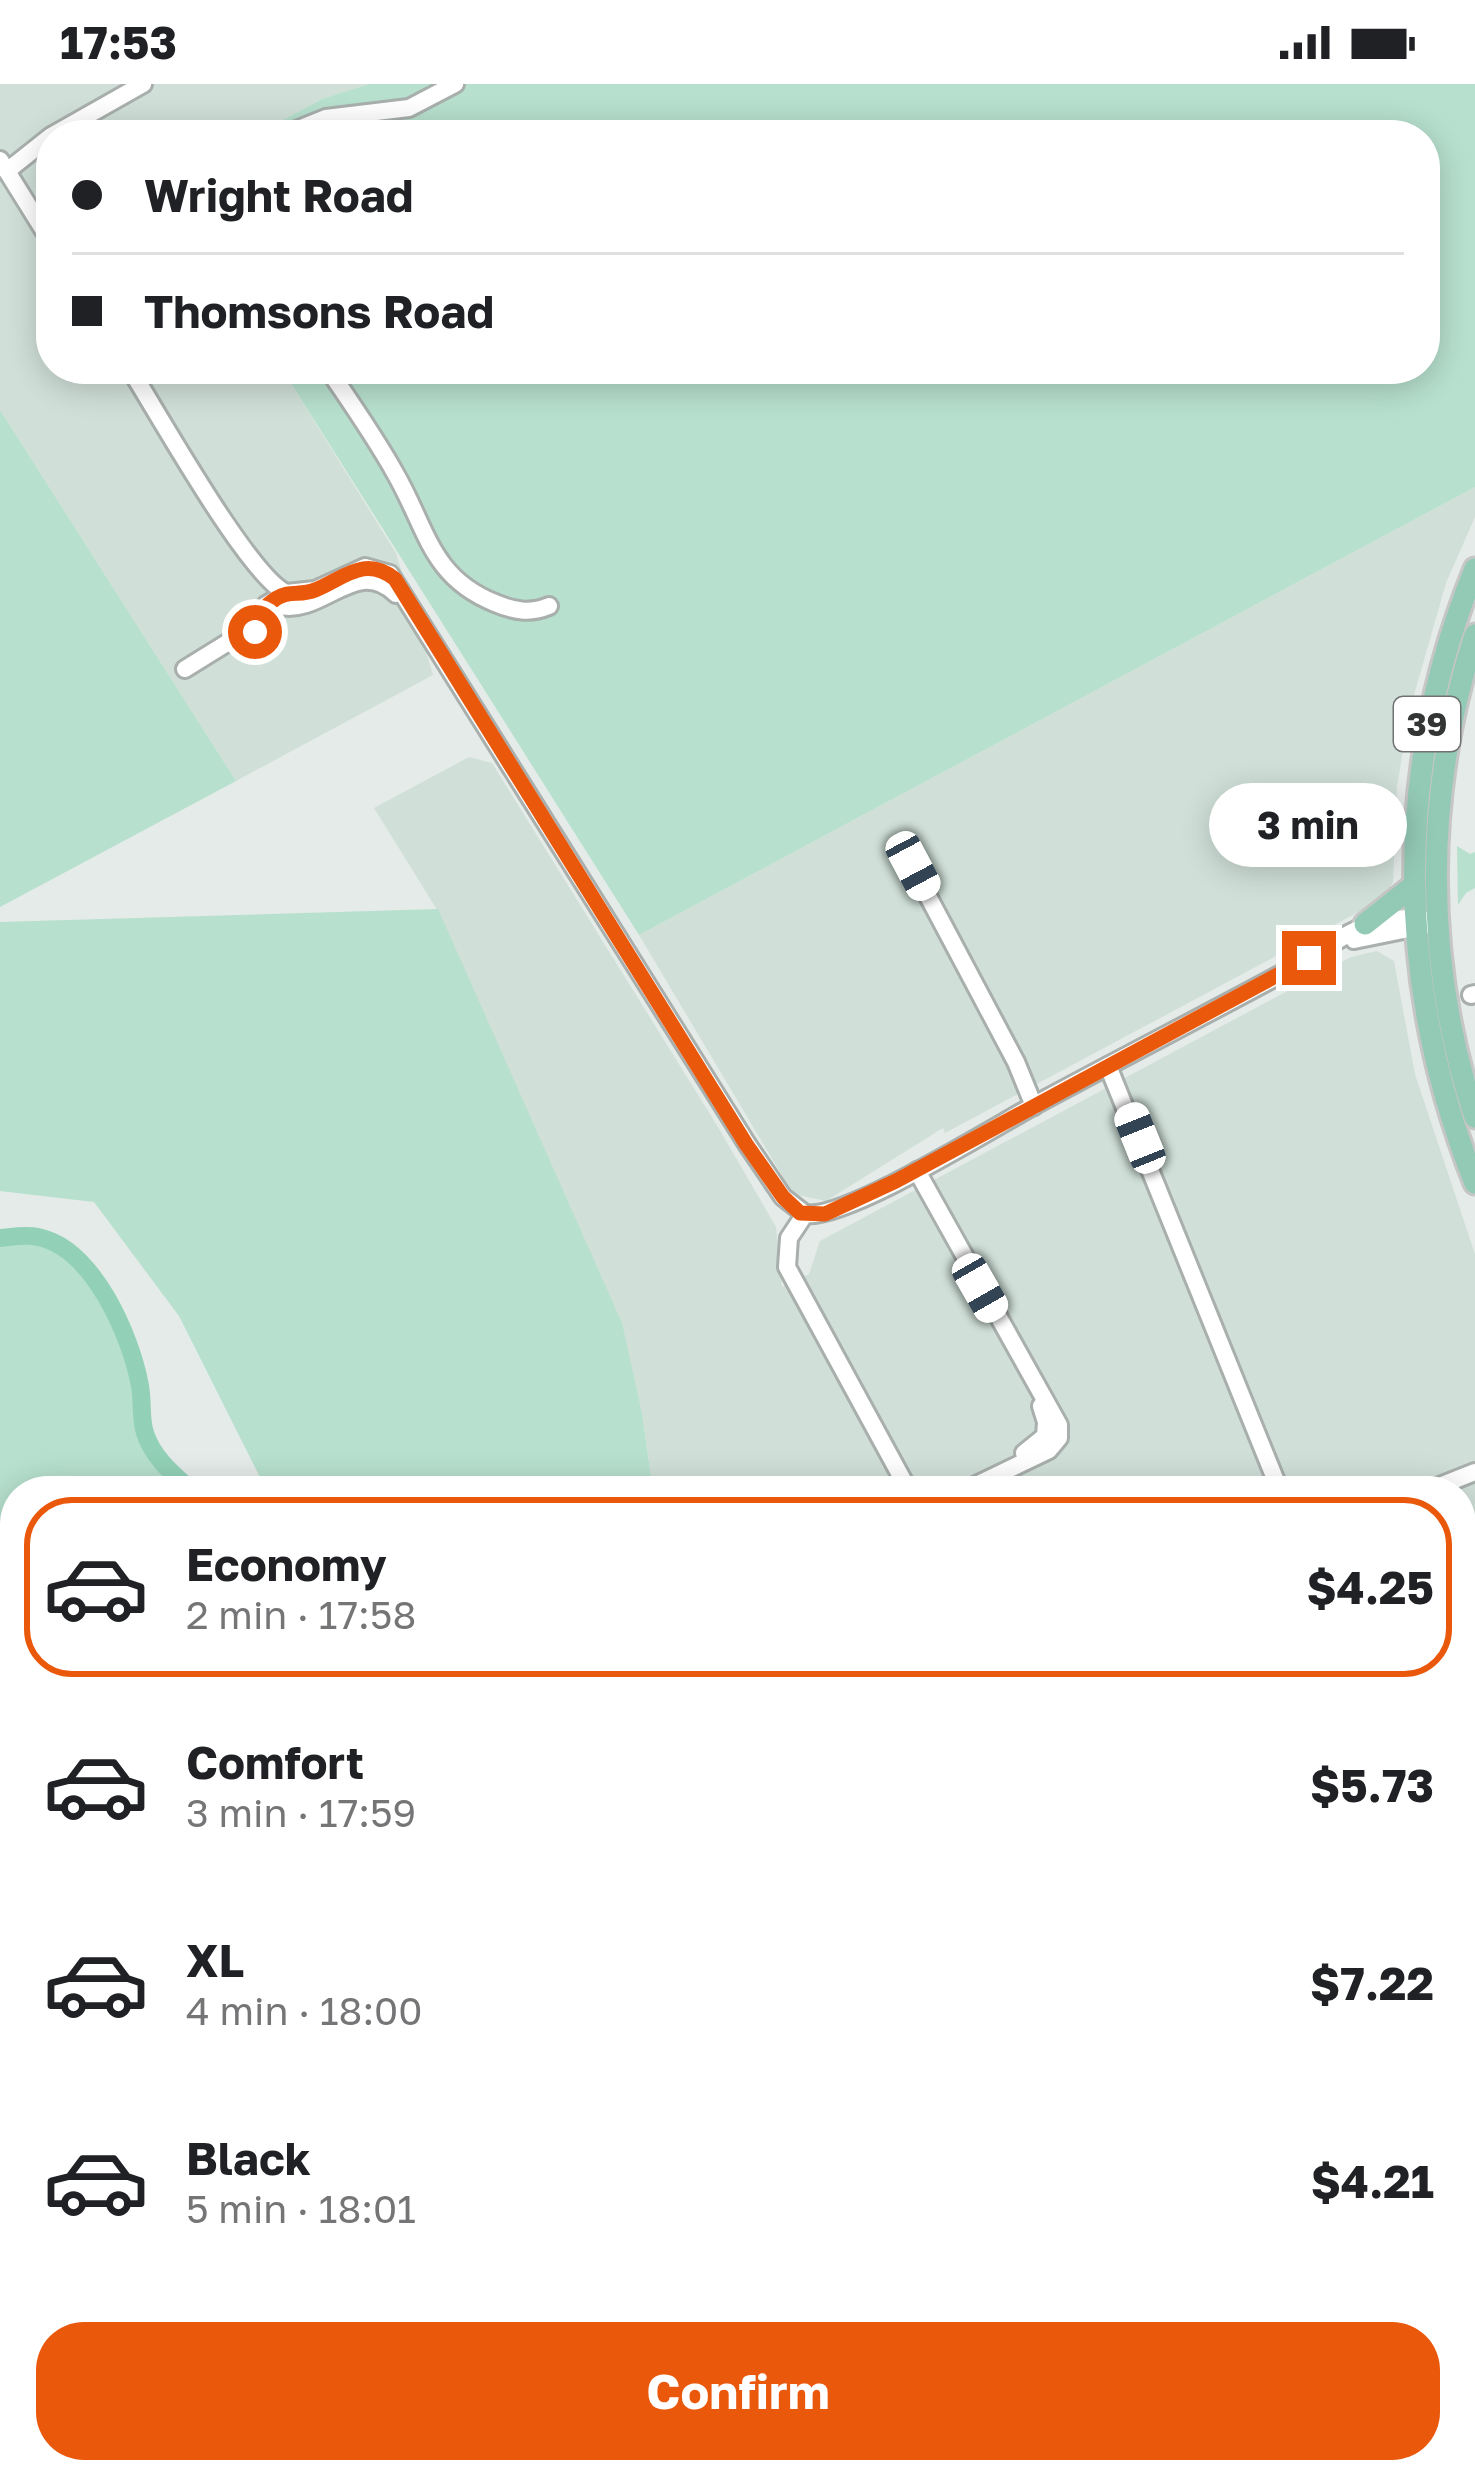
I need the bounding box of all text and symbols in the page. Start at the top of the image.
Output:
text: 17:53 [60,15,177,69]
text: Wright Road [144,168,414,222]
text: Thomsons Road [144,284,494,338]
route start [228,605,282,659]
road number: 39 [1394,697,1460,751]
callout: 3 min [1210,784,1408,868]
text: 3 min [1257,801,1359,848]
car [880,826,946,906]
route end [1282,931,1336,985]
car [1110,1098,1170,1178]
car [946,1248,1014,1328]
icon: car [42,1533,150,1641]
text: Economy [186,1537,387,1591]
text: $4.25 [1306,1560,1434,1614]
text: 2 min · 17:58 [186,1591,416,1638]
icon: car [42,1731,150,1839]
text: Comfort [186,1735,364,1789]
text: $5.73 [1310,1758,1434,1812]
text: 3 min · 17:59 [186,1789,416,1836]
icon: car [42,1929,150,2037]
text: XL [186,1933,244,1987]
text: $7.22 [1310,1956,1434,2010]
text: 4 min · 18:00 [186,1987,422,2034]
icon: car [42,2127,150,2235]
text: Black [186,2131,311,2185]
text: $4.21 [1311,2154,1434,2208]
text: 5 min · 18:01 [186,2185,416,2232]
button: Confirm [36,2322,1440,2460]

